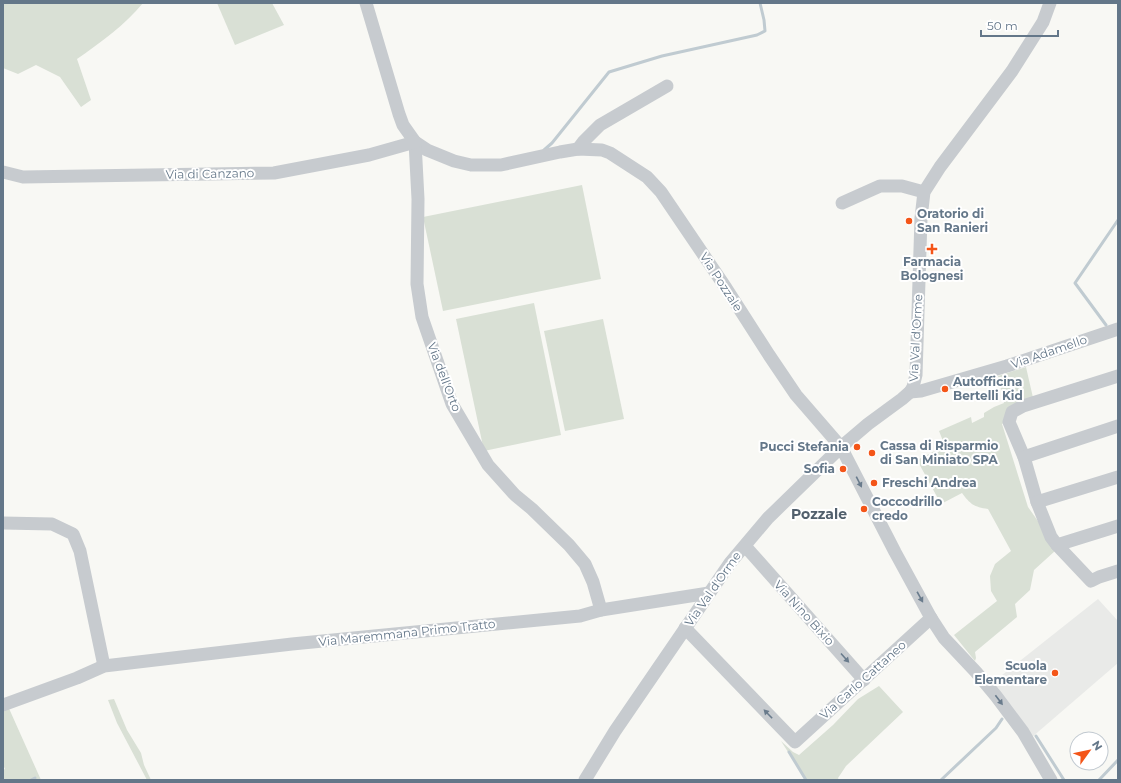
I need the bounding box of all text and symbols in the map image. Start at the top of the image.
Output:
scale bar [981,12,1058,38]
text: 50 m [987,18,1018,33]
street label: Via di Canzano [166,165,254,182]
place label: Oratorio di San Ranieri [917,206,988,235]
marker: Oratorio di San Ranieri [904,216,914,226]
marker: Farmacia Bolognesi [927,244,937,254]
street label: Via Pozzale [697,249,746,314]
place label: Farmacia Bolognesi [901,254,963,283]
street label: Via Val d'Orme [906,294,925,382]
street label: Via Adamello [1009,332,1089,372]
street label: Via dell'Orto [424,340,465,414]
place label: Autofficina Bertelli Kid [952,374,1023,403]
marker: Autofficina Bertelli Kid [940,384,950,394]
place label: Cassa di Risparmio di San Miniato SPA [880,438,999,467]
place label: Pucci Stefania [759,439,849,454]
marker: Pucci Stefania [852,442,862,452]
marker: Cassa di Risparmio di San Miniato SPA [867,448,877,458]
place label: Sofia [804,461,835,476]
marker: Sofia [838,464,848,474]
place label: Freschi Andrea [882,475,977,490]
one-way arrow [856,476,862,488]
marker: Freschi Andrea [869,478,879,488]
place label: Coccodrillo credo [872,494,942,523]
marker: Coccodrillo credo [859,504,869,514]
district label: Pozzale [791,505,847,523]
street label: Via Val d'Orme [681,548,744,629]
street label: Via Nino Bixio [771,577,838,648]
one-way arrow [916,591,923,603]
street label: Via Maremmana Primo Tratto [318,616,496,649]
street label: Via Carlo Cattaneo [817,637,909,722]
one-way arrow [840,654,849,663]
place label: Scuola Elementare [974,658,1047,687]
marker: Scuola Elementare [1050,668,1060,678]
one-way arrow [995,694,1003,705]
one-way arrow [763,709,773,719]
north arrow [1069,731,1109,771]
text: N [1089,738,1106,753]

